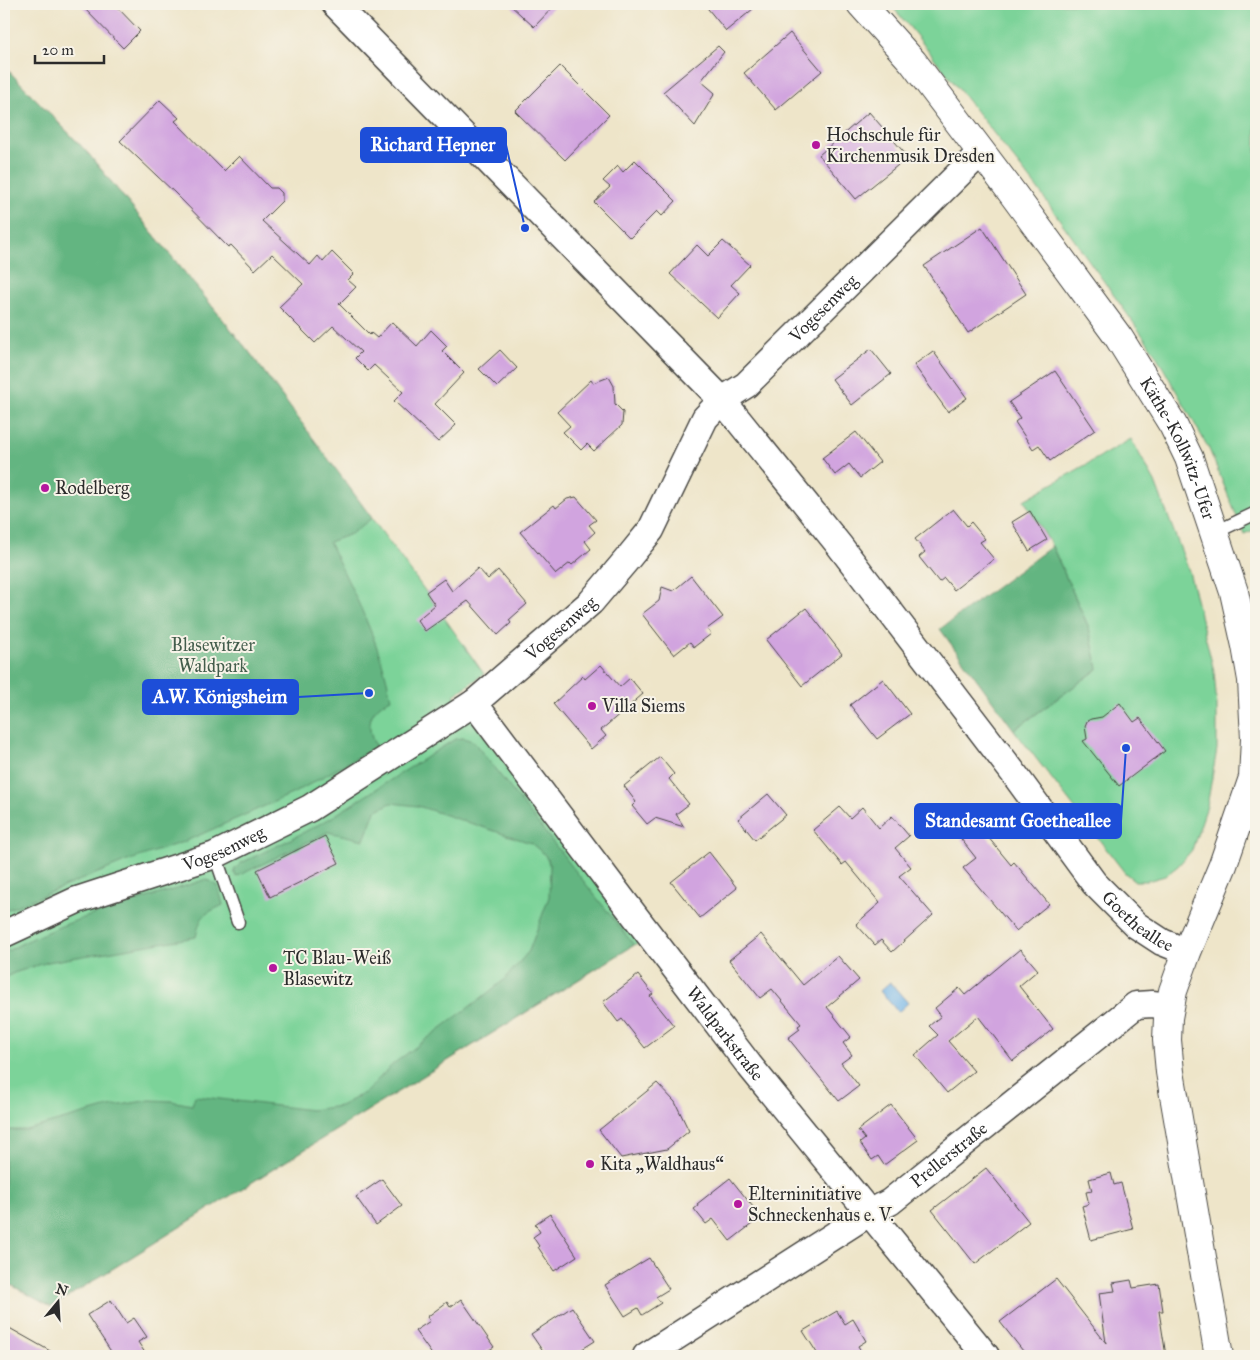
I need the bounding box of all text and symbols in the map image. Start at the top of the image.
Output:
scale bar [35,32,104,64]
text: 20 m [42,41,74,59]
place label: Hochschule für Kirchenmusik Dresden [826,124,995,167]
callout: Richard Hepner [361,128,506,162]
text: Richard Hepner [371,133,496,157]
marker: Hochschule für Kirchenmusik Dresden [810,139,822,151]
street label: Vogesenweg [784,269,863,348]
street label: Käthe-Kollwitz-Ufer [1135,373,1220,523]
place label: Rodelberg [55,477,130,500]
marker: Rodelberg [39,482,51,494]
street label: Vogesenweg [520,591,602,666]
park label: Blasewitzer Waldpark [171,634,255,677]
callout: A.W. Königsheim [143,680,298,714]
text: A.W. Königsheim [151,685,287,709]
place label: Villa Siems [601,695,685,717]
marker: Villa Siems [586,700,598,712]
callout: Standesamt Goetheallee [915,804,1121,838]
text: Standesamt Goetheallee [925,809,1111,832]
street label: Vogesenweg [179,821,269,876]
street label: Goetheallee [1097,886,1176,956]
place label: TC Blau-Weiß Blasewitz [283,947,391,990]
marker: TC Blau-Weiß Blasewitz [267,962,279,974]
street label: Waldparkstraße [682,982,768,1085]
street label: Prellerstraße [906,1117,992,1192]
place label: Kita „Waldhaus“ [600,1153,724,1175]
marker: Kita „Waldhaus“ [584,1158,596,1170]
place label: Elterninitiative Schneckenhaus e. V. [748,1183,894,1226]
marker: Elterninitiative Schneckenhaus e. V. [732,1198,744,1210]
north arrow [32,1278,82,1328]
text: N [54,1280,70,1300]

